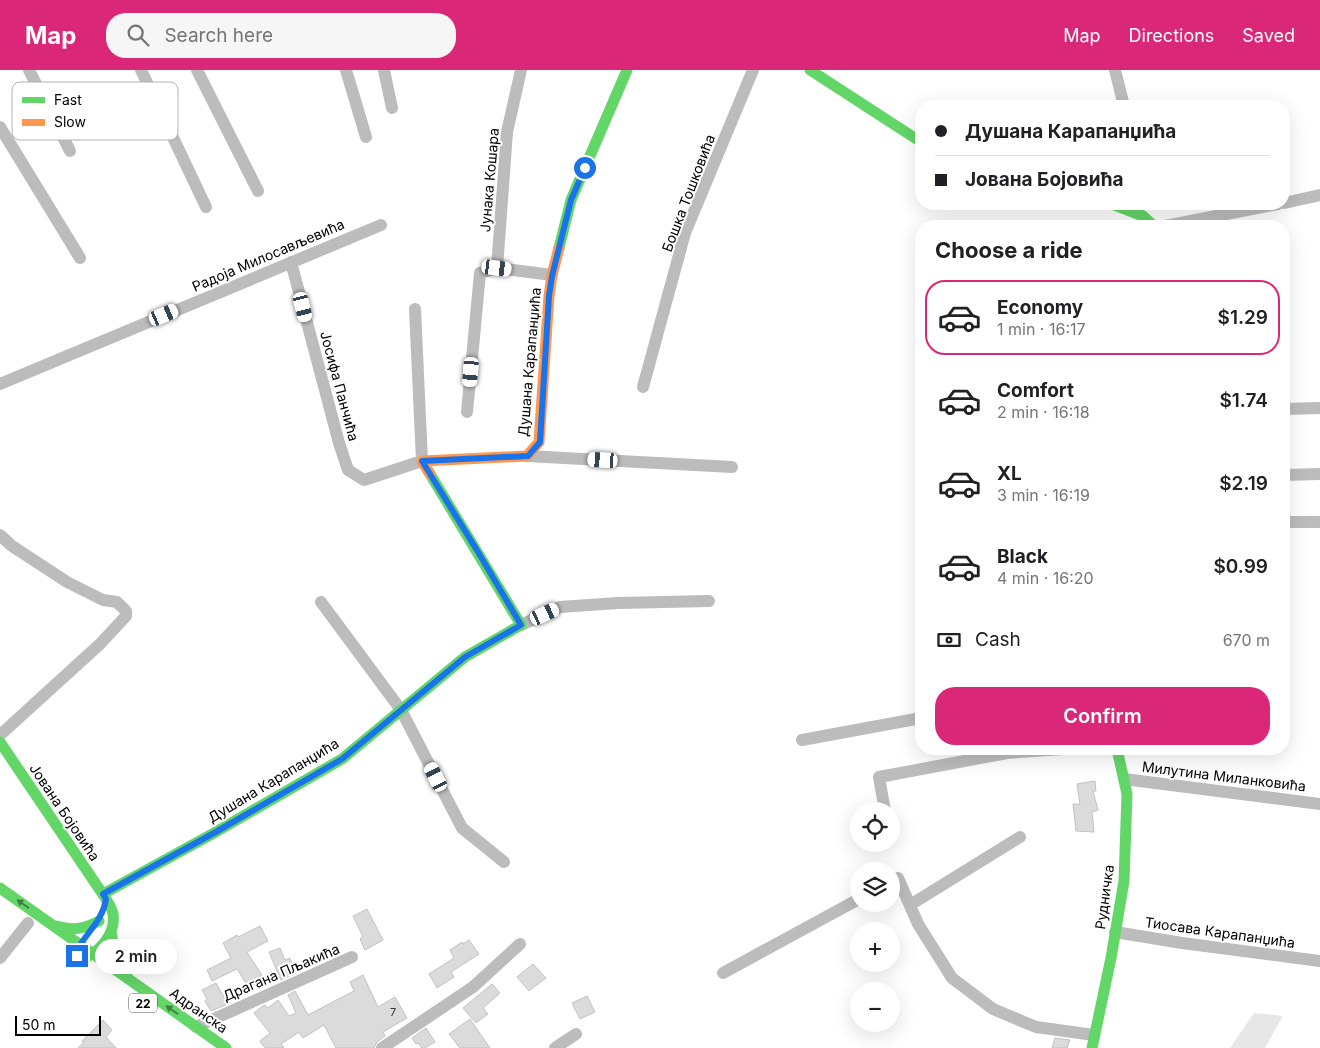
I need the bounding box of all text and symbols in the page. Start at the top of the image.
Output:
search box [106,13,456,58]
text: Map [25,21,76,50]
icon: search [124,21,152,49]
text: Search here [164,24,273,47]
text: Map [1063,25,1101,46]
text: Directions [1129,25,1214,46]
text: Saved [1242,25,1295,46]
legend [12,82,178,140]
text: Fast [54,91,82,108]
text: Slow [54,113,86,130]
text: Душана Карапанџића [965,120,1176,143]
street label: Јунака Кошара [476,127,502,233]
street label: Бошка Тошковића [658,132,718,254]
route start [574,157,596,179]
text: Јована Бојовића [965,168,1124,191]
street label: Радоја Милосављевића [189,215,347,295]
text: Choose a ride [935,237,1083,263]
car [481,259,512,277]
street label: Душана Карапанџића [514,287,544,437]
car [292,291,313,323]
icon: car [937,295,982,340]
text: Economy [997,296,1083,319]
car [147,302,180,328]
text: $1.29 [1218,306,1268,329]
text: 1 min · 16:17 [997,319,1086,339]
street label: Јосифа Панчића [317,329,363,443]
car [462,356,479,388]
icon: car [937,378,982,423]
text: Comfort [997,379,1074,402]
text: $1.74 [1219,389,1268,412]
text: 2 min · 16:18 [997,402,1090,422]
car [587,452,618,468]
icon: car [937,461,982,506]
text: XL [997,462,1022,485]
text: $2.19 [1219,472,1268,495]
text: 3 min · 16:19 [997,485,1090,505]
icon: car [937,544,982,589]
text: Black [997,545,1048,568]
text: $0.99 [1213,555,1268,578]
text: 4 min · 16:20 [997,568,1094,588]
car [528,601,561,627]
icon: cash [935,626,963,654]
text: Cash [975,628,1021,651]
text: 670 m [1223,630,1270,650]
button: Confirm [935,687,1270,745]
street label: Душана Карапанџића [204,734,342,826]
street label: Милутина Миланковића [1141,758,1307,794]
street label: Јована Бојовића [26,760,104,864]
car [422,760,449,794]
map controls [850,802,900,1032]
button: locate [850,802,900,852]
button: layers [850,862,900,912]
street label: Рудничка [1091,864,1117,930]
one-way arrow [16,899,30,909]
street label: Тиосава Карапанџића [1144,913,1296,951]
button: + [850,922,900,972]
callout: 2 min [94,938,177,974]
street label: Драгана Пљакића [220,940,342,1004]
route end [66,945,88,967]
text: 2 min [115,946,157,966]
button: − [850,982,900,1032]
street label: Адранска [167,984,231,1036]
road number: 22 [129,994,157,1012]
one-way arrow [165,1005,179,1015]
house number: 7 [390,1005,396,1019]
scale bar [15,1013,101,1036]
text: 50 m [22,1016,56,1033]

